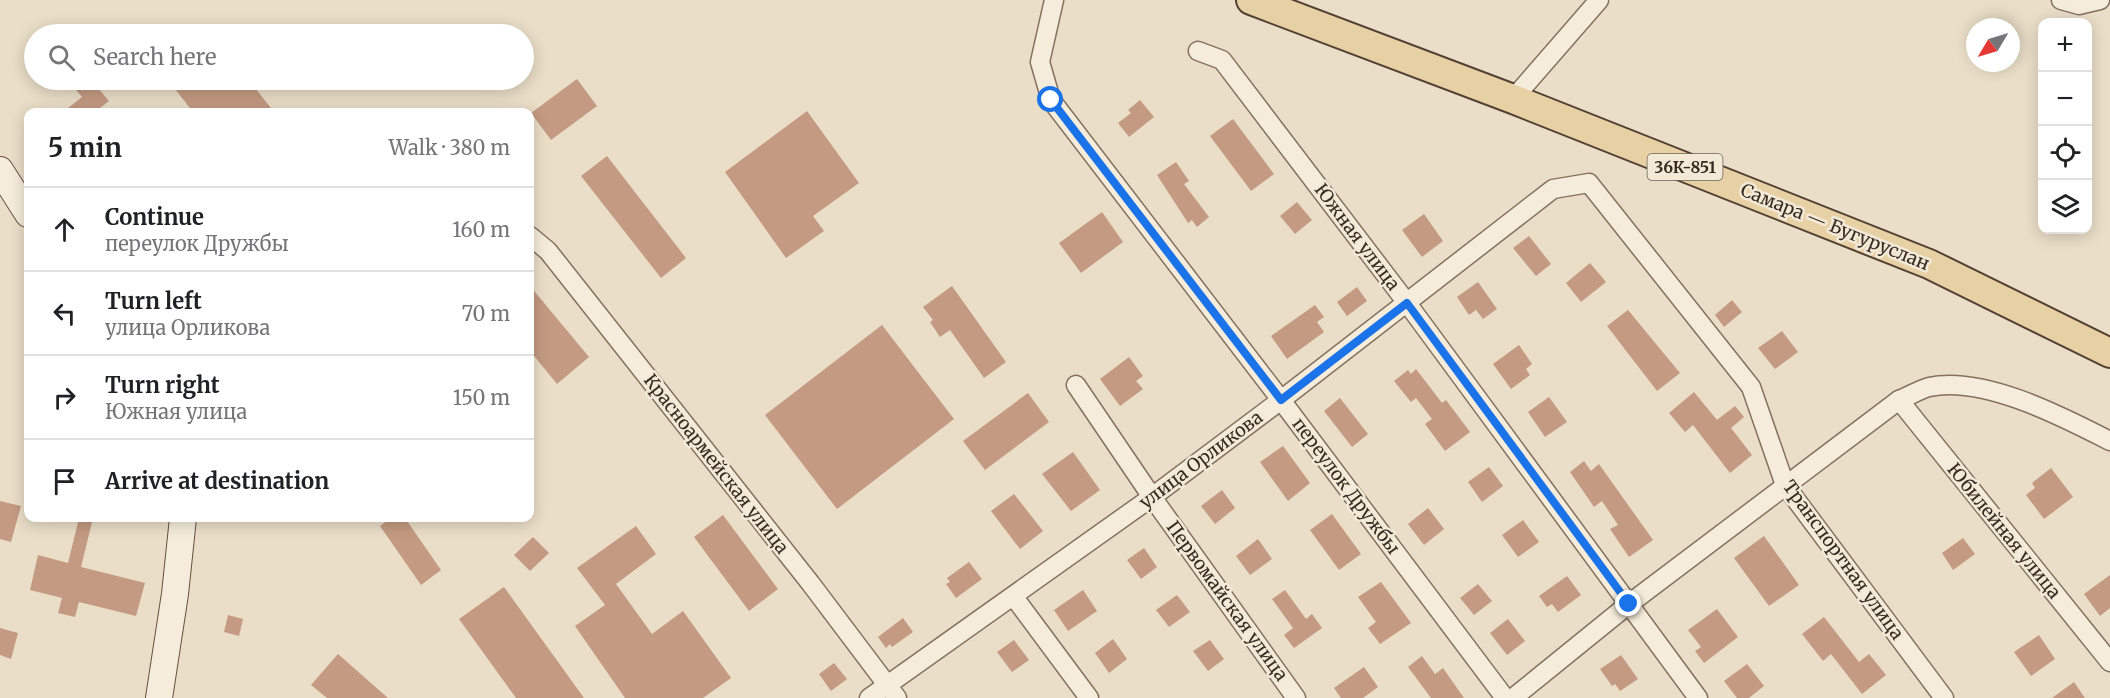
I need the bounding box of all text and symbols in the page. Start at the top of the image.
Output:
north arrow [1966,18,2020,72]
map controls [2038,18,2092,234]
button: + [2038,18,2092,72]
search box [24,24,534,90]
icon: search [45,41,78,74]
text: Search here [93,43,216,71]
button: − [2038,72,2092,126]
route start [1037,86,1063,112]
button: locate [2038,126,2092,180]
text: 5 min [48,131,122,164]
text: Walk · 380 m [389,135,510,160]
road number: 36К-851 [1648,154,1722,180]
street label: Самара — Бугуруслан [1737,178,1933,275]
street label: Южная улица [1310,179,1405,295]
button: layers [2038,180,2092,234]
text: Continue [105,203,204,231]
icon: ahead [48,213,81,246]
text: 160 m [452,217,510,242]
text: переулок Дружбы [105,231,289,256]
text: Turn left [105,287,202,315]
icon: left [48,297,81,330]
text: 70 m [462,301,510,326]
text: улица Орликова [105,315,270,340]
street label: Красноармейская улица [639,369,794,558]
text: Turn right [105,371,219,399]
icon: right [48,381,81,414]
text: 150 m [453,385,510,410]
text: Южная улица [105,399,247,424]
street label: улица Орликова [1134,405,1267,514]
street label: переулок Дружбы [1287,413,1405,559]
street label: Юбилейная улица [1943,458,2066,603]
icon: arrive [48,465,81,498]
text: Arrive at destination [105,467,329,495]
street label: Транспортная улица [1778,476,1909,644]
street label: Первомайская улица [1162,516,1293,685]
route end [1615,590,1641,616]

